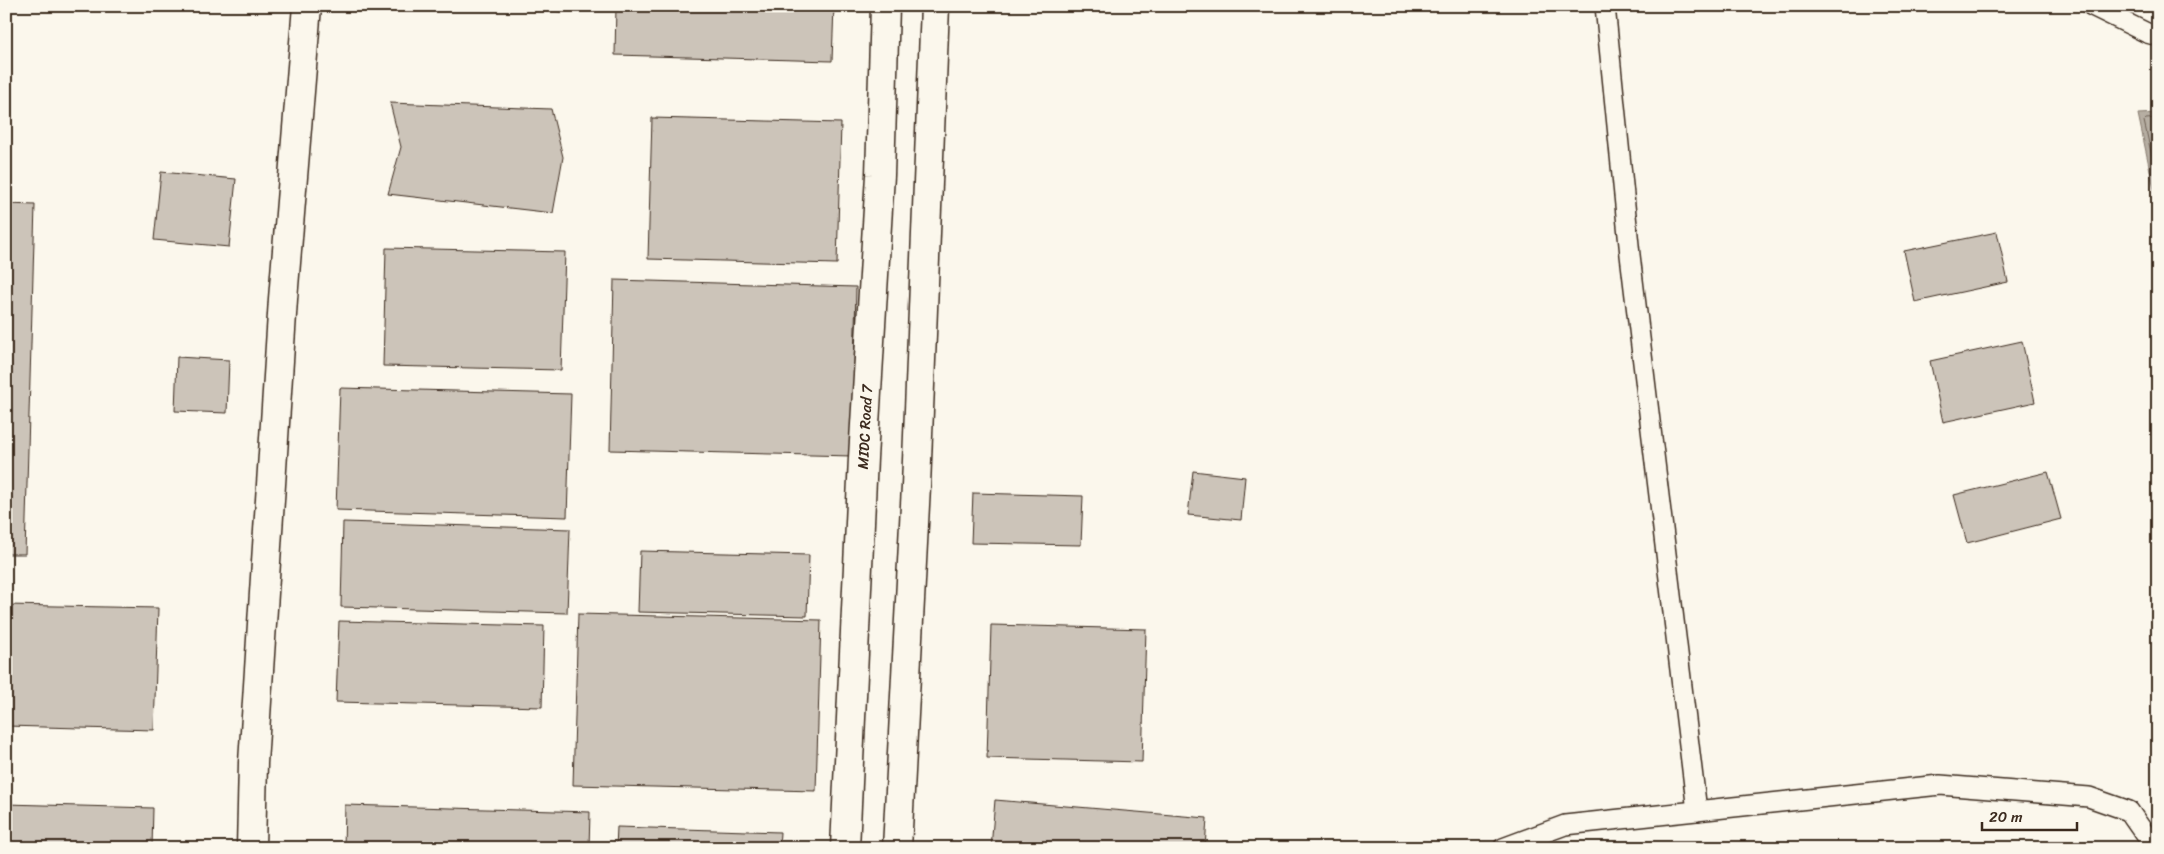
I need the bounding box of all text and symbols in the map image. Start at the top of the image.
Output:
street label: MIDC Road 7 [850,383,880,470]
scale bar [1982,799,2076,831]
text: 20 m [1989,804,2023,830]

